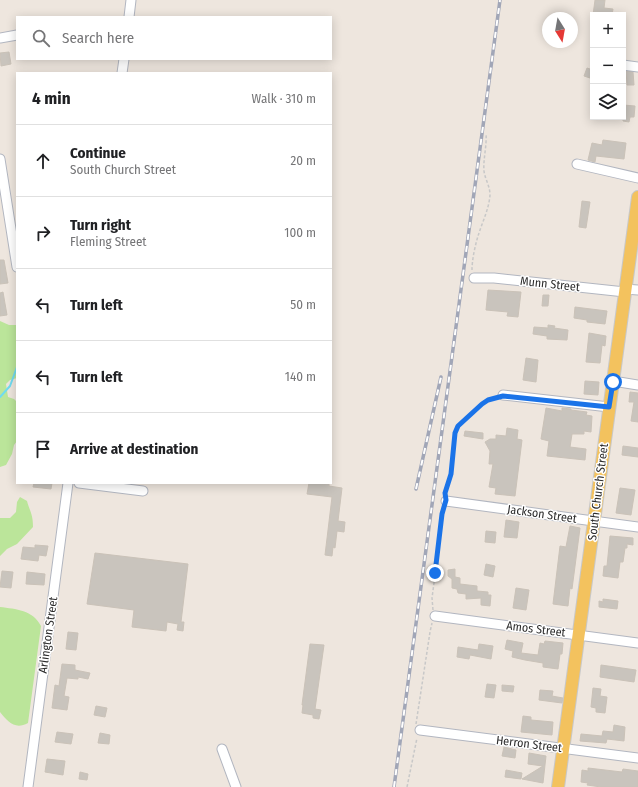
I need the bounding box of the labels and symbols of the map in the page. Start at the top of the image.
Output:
north arrow [542,12,578,48]
street label: Munn Street [520,274,581,294]
route start [604,373,622,391]
street label: South Church Street [585,443,611,541]
street label: Jackson Street [506,502,578,526]
route end [426,564,444,582]
street label: Arlington Street [36,596,60,674]
street label: Amos Street [506,618,566,640]
street label: Herron Street [495,733,563,755]

